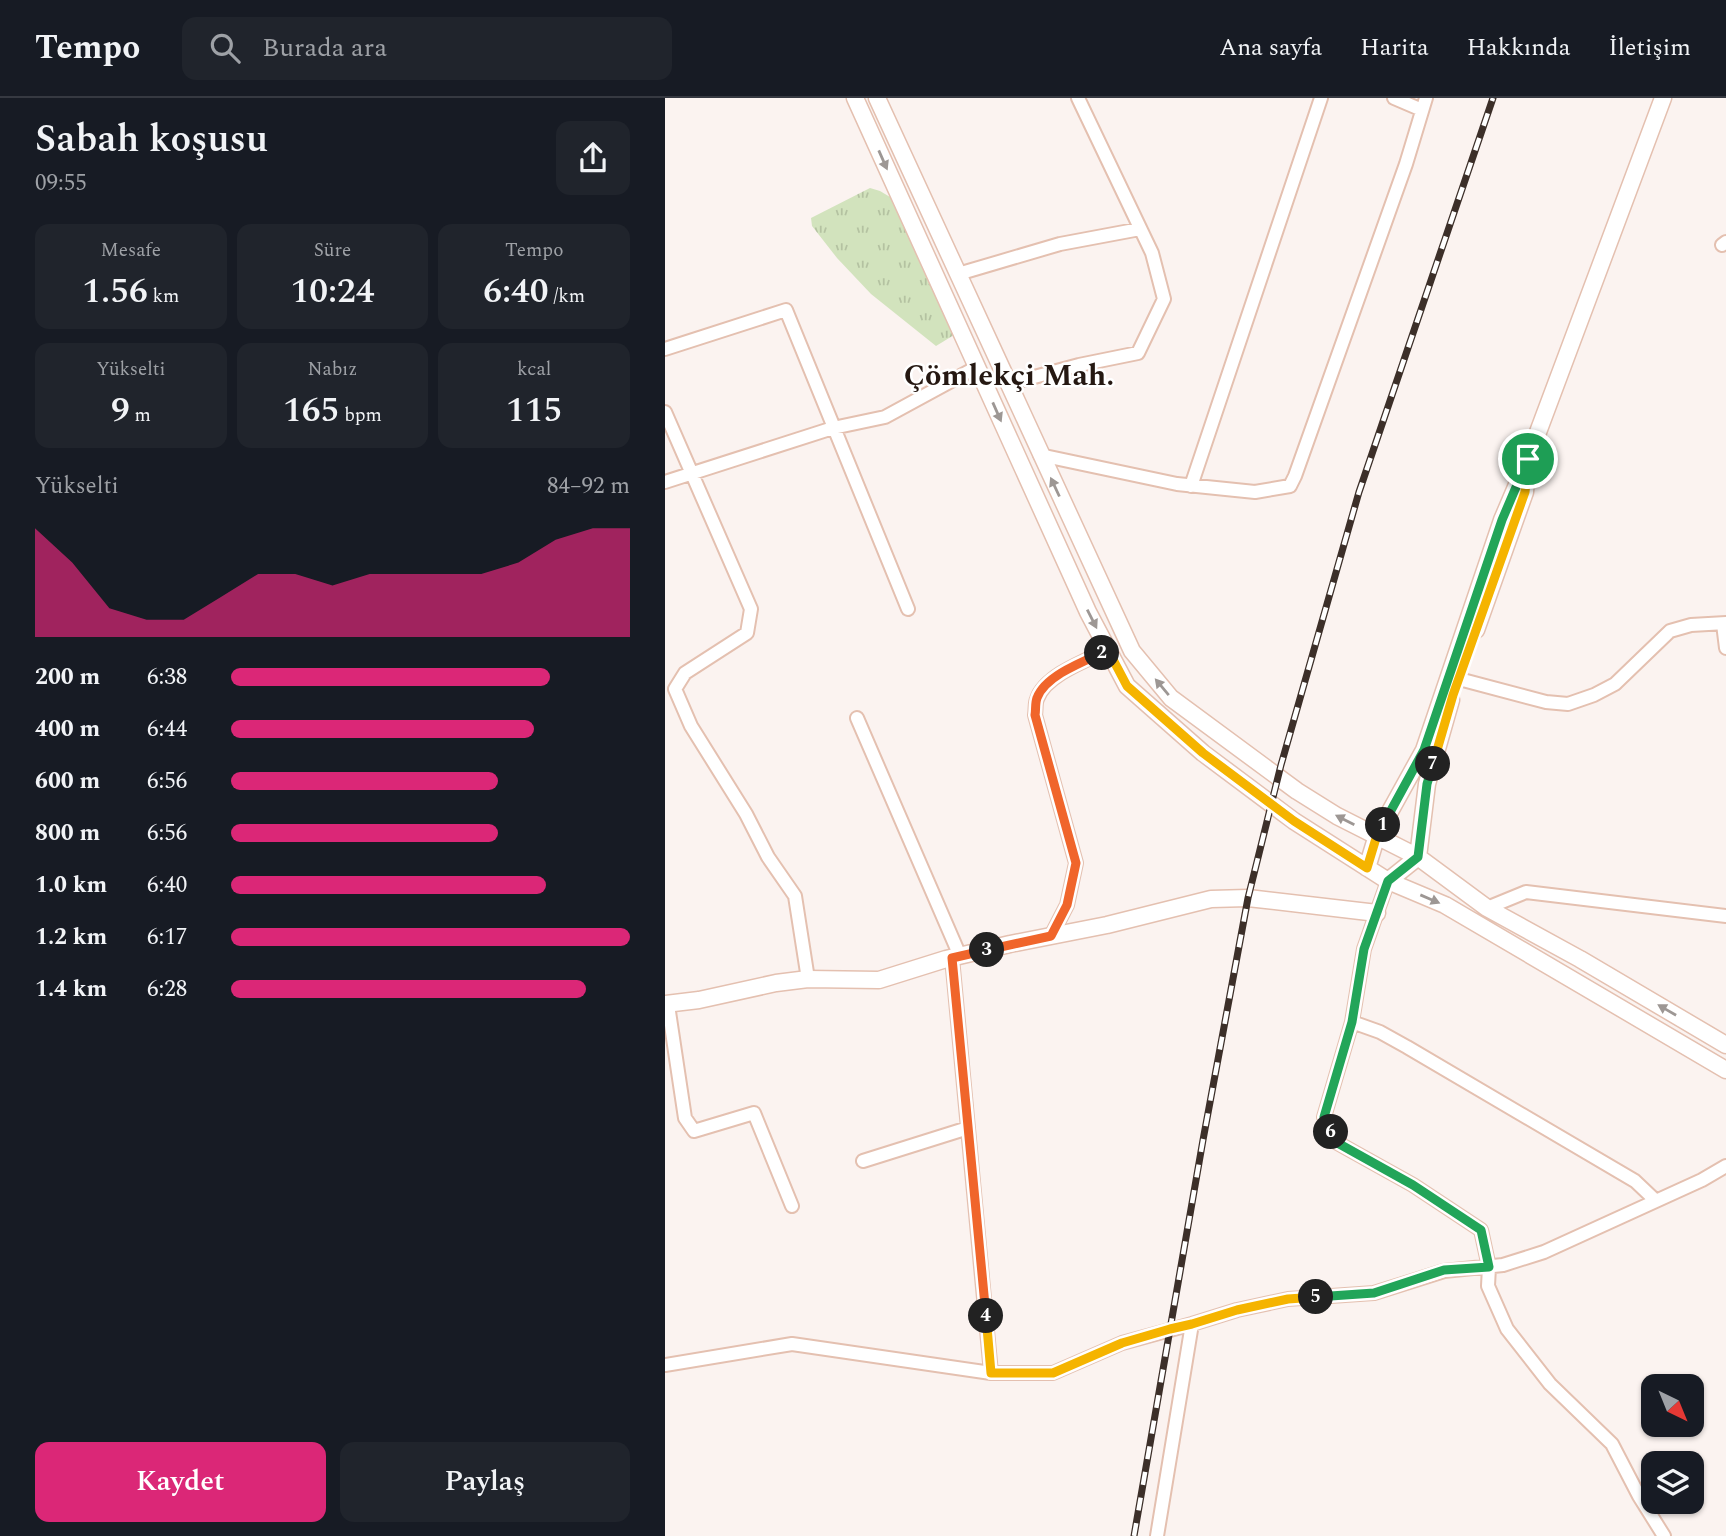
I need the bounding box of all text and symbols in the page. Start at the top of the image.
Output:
search box [182,17,672,80]
text: Tempo [35,23,140,73]
text: Burada ara [262,28,387,68]
icon: search [206,29,244,67]
text: Ana sayfa [1219,30,1322,66]
text: Harita [1360,30,1429,66]
text: Hakkında [1467,30,1570,66]
text: İletişim [1608,30,1691,66]
text: Sabah koşusu [35,111,268,169]
button: share [556,121,630,195]
one-way arrow [877,150,889,170]
text: 09:55 [35,166,87,201]
text: Mesafe [101,236,161,265]
text: Süre [314,236,351,265]
text: Tempo [505,236,563,265]
text: 1.56 [82,265,148,318]
text: 10:24 [290,265,375,318]
text: 6:40 [483,265,549,318]
text: km [148,282,179,311]
text: /km [549,282,585,311]
district label: Çömlekçi Mah. [904,353,1114,399]
text: Yükselti [96,355,165,384]
text: Nabız [308,355,357,384]
text: kcal [517,355,551,384]
text: 9 [111,384,130,437]
text: 165 [283,384,339,437]
text: 115 [506,384,562,437]
text: m [130,401,151,430]
text: bpm [339,401,382,430]
one-way arrow [991,402,1003,422]
pin [1498,429,1558,489]
icon: arrive [1509,440,1547,478]
text: Yükselti [35,469,119,504]
text: 84–92 m [547,469,630,504]
one-way arrow [1049,477,1061,497]
one-way arrow [1086,609,1097,629]
pin: 2 [1085,636,1119,670]
text: 2 [1096,638,1107,667]
text: 200 m [35,660,100,695]
text: 6:38 [147,660,187,695]
one-way arrow [1155,678,1170,695]
text: 400 m [35,712,100,747]
text: 6:44 [147,712,187,747]
pin: 7 [1415,746,1451,782]
text: 7 [1427,749,1438,778]
text: 600 m [35,764,100,799]
text: 6:56 [147,764,187,799]
pin: 1 [1365,808,1401,842]
text: 1 [1377,810,1388,839]
one-way arrow [1335,814,1355,826]
text: 800 m [35,816,100,851]
text: 6:56 [147,816,187,851]
text: 1.0 km [35,868,107,903]
text: 6:40 [147,868,187,903]
one-way arrow [1420,893,1440,905]
text: 1.2 km [35,920,107,955]
text: 6:17 [147,920,187,955]
pin: 3 [969,932,1005,968]
text: 3 [981,935,992,964]
text: 1.4 km [35,972,107,1007]
text: 6:28 [147,972,187,1007]
one-way arrow [1658,1004,1677,1016]
pin: 6 [1313,1114,1349,1150]
text: 6 [1325,1117,1336,1146]
pin: 5 [1299,1280,1333,1314]
text: 5 [1310,1282,1321,1311]
pin: 4 [969,1298,1003,1334]
text: 4 [980,1301,991,1330]
north arrow [1641,1374,1705,1437]
map controls [1641,1374,1704,1514]
button: Kaydet [35,1442,326,1522]
button: Paylaş [340,1442,630,1522]
button: layers [1641,1451,1704,1514]

